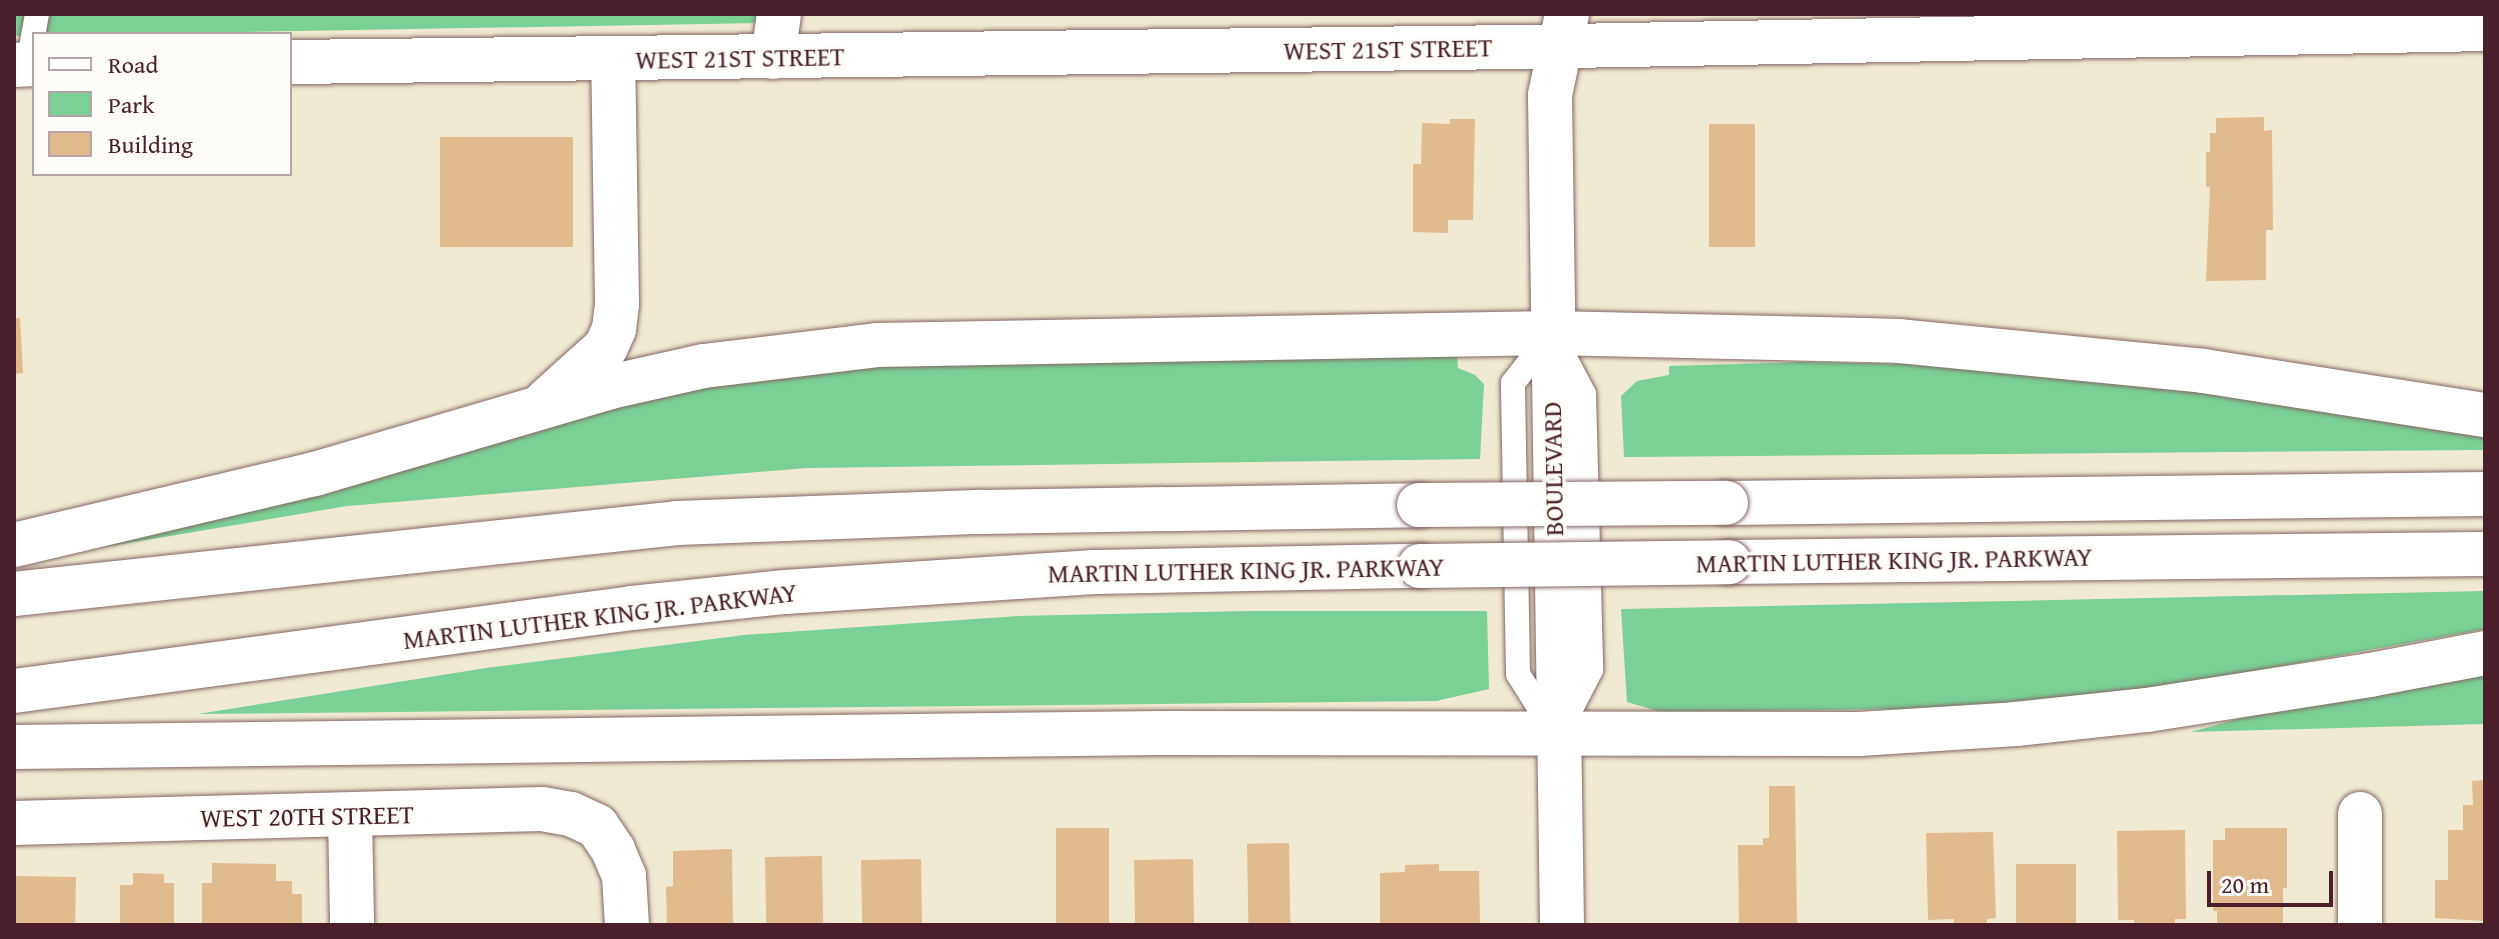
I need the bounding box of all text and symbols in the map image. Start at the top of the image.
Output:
legend [32,32,292,176]
street label: WEST 21ST STREET [1283,32,1493,66]
street label: WEST 21ST STREET [635,41,845,75]
text: Road [108,47,158,82]
text: Park [108,87,154,122]
text: Building [108,127,193,162]
street label: BOULEVARD [1536,401,1570,537]
street label: MARTIN LUTHER KING JR. PARKWAY [1695,541,2093,579]
street label: MARTIN LUTHER KING JR. PARKWAY [1047,551,1445,589]
street label: MARTIN LUTHER KING JR. PARKWAY [401,576,799,656]
street label: WEST 20TH STREET [200,799,414,833]
scale bar [2211,855,2337,905]
text: 20 m [2221,867,2269,902]

